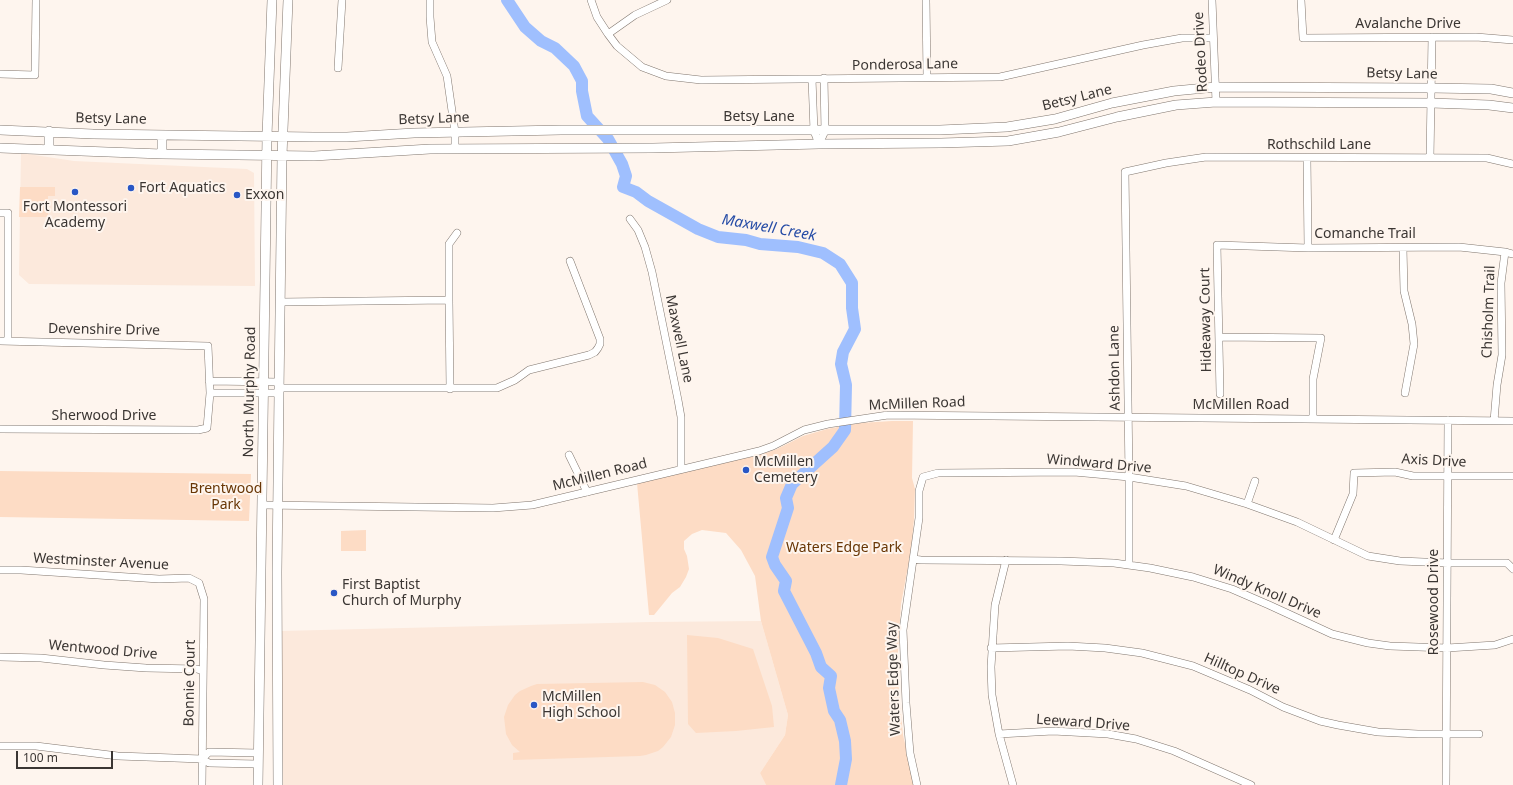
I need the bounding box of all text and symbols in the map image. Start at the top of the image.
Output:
street label: Rodeo Drive [1191,11,1211,93]
street label: Avalanche Drive [1355,16,1461,32]
street label: Ponderosa Lane [852,56,958,74]
street label: Betsy Lane [1366,65,1438,83]
street label: Betsy Lane [1040,81,1114,115]
street label: Betsy Lane [398,109,470,129]
street label: Betsy Lane [723,109,795,125]
street label: Betsy Lane [75,110,147,128]
street label: Rothschild Lane [1267,137,1371,153]
place label: Fort Aquatics [139,180,225,196]
marker: Fort Aquatics [126,183,136,193]
marker: Fort Montessori Academy [70,187,80,197]
place label: Exxon [245,187,284,203]
marker: Exxon [232,190,242,200]
place label: Fort Montessori Academy [23,199,127,232]
water label: Maxwell Creek [721,211,817,245]
street label: Comanche Trail [1314,226,1416,242]
street label: Chisholm Trail [1479,265,1499,359]
street label: Hideaway Court [1197,267,1215,373]
street label: Maxwell Lane [661,294,697,384]
street label: Devenshire Drive [48,321,160,339]
street label: Ashdon Lane [1106,325,1124,411]
street label: North Murphy Road [240,326,260,458]
street label: McMillen Road [868,394,966,414]
street label: McMillen Road [1193,397,1289,413]
street label: Sherwood Drive [52,408,156,424]
street label: Windward Drive [1046,451,1152,477]
street label: Axis Drive [1401,451,1467,471]
place label: McMillen Cemetery [754,454,818,486]
street label: McMillen Road [551,455,649,495]
marker: McMillen Cemetery [741,465,751,475]
park label: Brentwood Park [190,481,262,514]
park label: Waters Edge Park [786,540,902,556]
street label: Rosewood Drive [1426,549,1442,655]
street label: Westminster Avenue [33,550,169,574]
street label: Windy Knoll Drive [1210,562,1324,622]
place label: First Baptist Church of Murphy [342,577,461,610]
marker: First Baptist Church of Murphy [329,588,339,598]
street label: Waters Edge Way [884,622,904,736]
street label: Wentwood Drive [48,637,158,663]
street label: Bonnie Court [181,639,199,727]
street label: Hilltop Drive [1201,650,1283,698]
place label: McMillen High School [542,689,620,722]
marker: McMillen High School [529,700,539,710]
street label: Leeward Drive [1035,711,1131,735]
scale bar [18,743,115,769]
text: 100 m [23,749,58,766]

